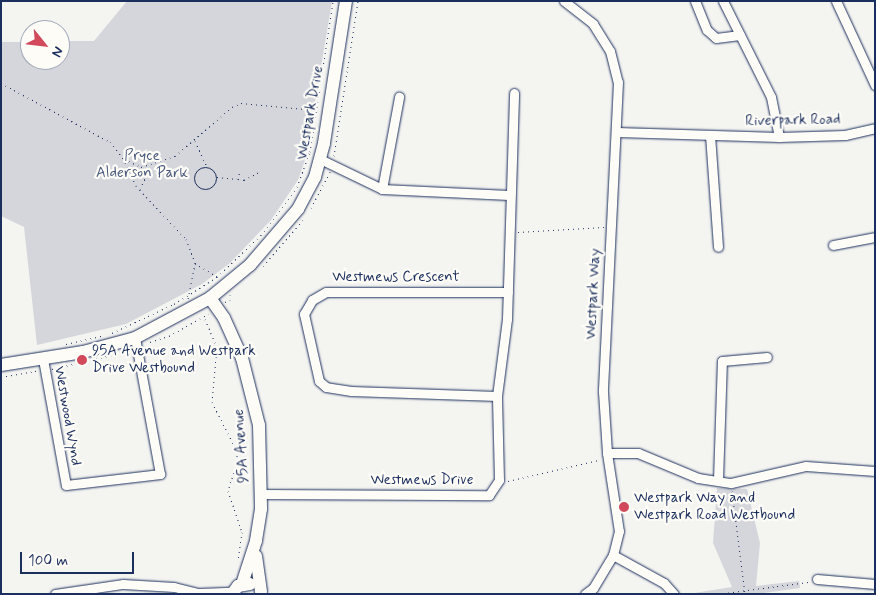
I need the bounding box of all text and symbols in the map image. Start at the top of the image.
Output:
north arrow [20,20,70,70]
text: N [47,43,67,60]
street label: Westpark Drive [294,65,328,161]
street label: Riverpark Road [745,111,841,131]
park label: Pryce Alderson Park [97,147,187,182]
street label: Westpark Way [583,248,605,340]
street label: Westmews Crescent [332,269,460,287]
place label: 95A Avenue and Westpark Drive Westbound [92,342,257,377]
marker: 95A Avenue and Westpark Drive Westbound [76,354,88,366]
street label: Westwood Wynd [49,363,85,469]
street label: 95A Avenue [230,407,254,485]
street label: Westmews Drive [371,472,473,490]
place label: Westpark Way and Westpark Road Westbound [634,489,797,524]
marker: Westpark Way and Westpark Road Westbound [618,501,630,513]
scale bar [22,542,136,574]
text: 100 m [28,551,68,571]

